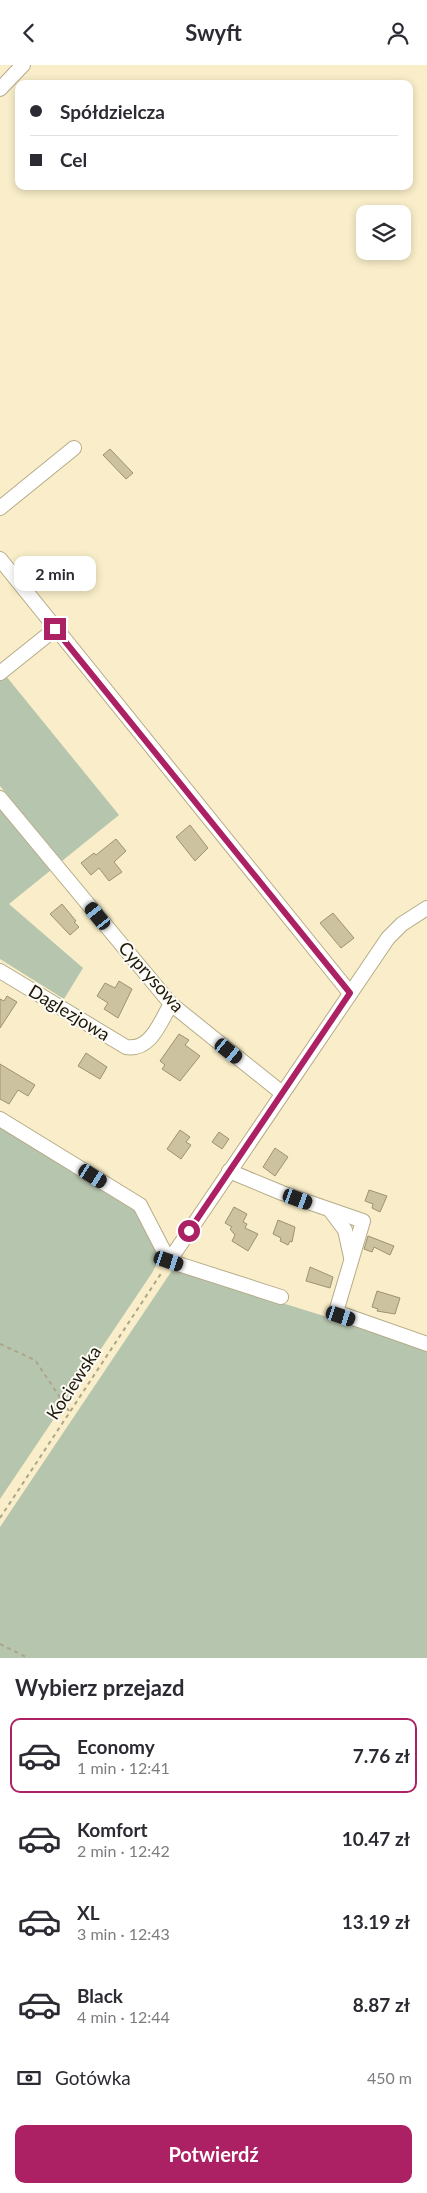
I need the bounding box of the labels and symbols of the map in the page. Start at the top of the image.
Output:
callout: 2 min [14,557,96,591]
route end [44,618,66,640]
car [82,900,113,932]
street label: Cyprysowa [114,936,189,1016]
street label: Daglezjowa [25,979,114,1045]
car [212,1036,245,1066]
car [76,1162,109,1190]
car [281,1187,314,1211]
route start [178,1220,200,1242]
car [152,1249,185,1273]
car [324,1304,357,1328]
street label: Kociewska [41,1341,105,1424]

